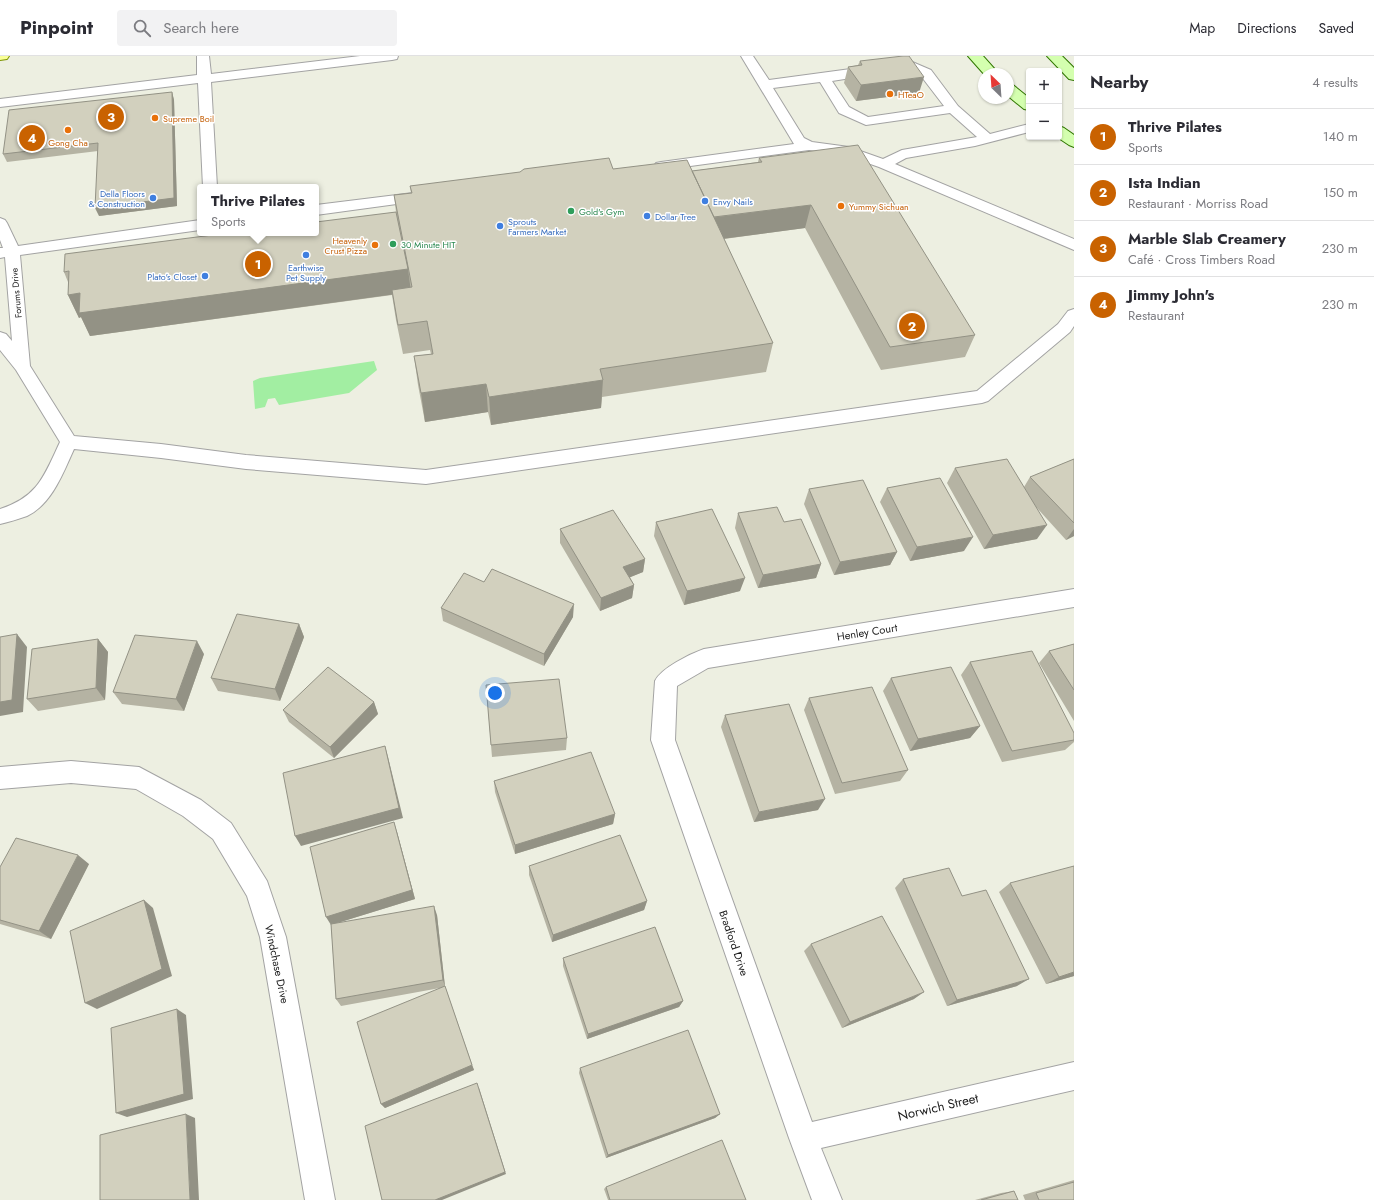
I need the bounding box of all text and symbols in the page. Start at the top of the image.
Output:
search box [117,10,397,46]
text: Pinpoint [20,14,93,41]
icon: search [131,17,153,39]
text: Search here [163,17,239,39]
text: Map [1189,18,1215,38]
text: Directions [1237,18,1297,38]
text: Saved [1319,18,1354,38]
north arrow [978,68,1014,104]
map controls [1026,68,1062,140]
button: + [1026,68,1062,104]
text: Nearby [1090,70,1148,94]
text: 4 results [1312,73,1358,92]
place label: HTeaO [898,88,924,101]
marker: HTeaO [885,89,895,99]
pin: 3 [98,102,124,132]
button: − [1026,104,1062,140]
place label: Supreme Boil [163,112,214,125]
marker: Supreme Boil [150,113,160,123]
text: Thrive Pilates [1128,116,1222,138]
pin: 4 [19,123,45,153]
marker: Gong Cha [63,125,73,135]
text: 1 [1100,127,1106,146]
text: 140 m [1323,127,1358,146]
place label: Gong Cha [48,136,88,149]
text: Sports [1128,138,1162,157]
text: Ista Indian [1128,172,1201,194]
text: 2 [1099,183,1107,202]
text: 150 m [1323,183,1358,202]
popup [197,184,319,236]
place label: Della Floors & Construction [88,187,145,210]
text: Thrive Pilates [211,190,305,212]
marker: Della Floors & Construction [148,193,158,203]
text: Restaurant · Morriss Road [1128,194,1268,213]
place label: Envy Nails [713,195,753,208]
marker: Envy Nails [700,196,710,206]
place label: Yummy Sichuan [849,200,909,213]
marker: Yummy Sichuan [836,201,846,211]
place label: Gold's Gym [579,205,624,218]
marker: Gold's Gym [566,206,576,216]
place label: Dollar Tree [655,210,696,223]
marker: Dollar Tree [642,211,652,221]
text: Sports [211,212,246,231]
place label: Sprouts Farmers Market [508,215,567,238]
marker: Sprouts Farmers Market [495,221,505,231]
text: Marble Slab Creamery [1128,228,1286,250]
place label: Heavenly Crust Pizza [324,234,367,257]
place label: 30 Minute HIT [401,238,456,251]
marker: 30 Minute HIT [388,239,398,249]
text: 3 [1099,239,1107,258]
text: 230 m [1322,239,1358,258]
marker: Heavenly Crust Pizza [370,240,380,250]
pin: 1 [245,249,271,279]
marker: Earthwise Pet Supply [301,250,311,260]
text: Café · Cross Timbers Road [1128,250,1275,269]
place label: Earthwise Pet Supply [286,261,326,284]
street label: Forums Drive [7,267,25,319]
place label: Plato's Closet [147,270,198,283]
marker: Plato's Closet [200,271,210,281]
text: Jimmy John's [1128,284,1214,306]
text: 4 [1098,295,1108,314]
text: 230 m [1322,295,1358,314]
text: Restaurant [1128,306,1184,325]
pin: 2 [899,311,925,341]
street label: Henley Court [836,619,899,645]
your location [485,683,505,703]
street label: Bradford Drive [715,908,753,978]
street label: Windchase Drive [261,923,293,1005]
street label: Norwich Street [896,1088,981,1126]

